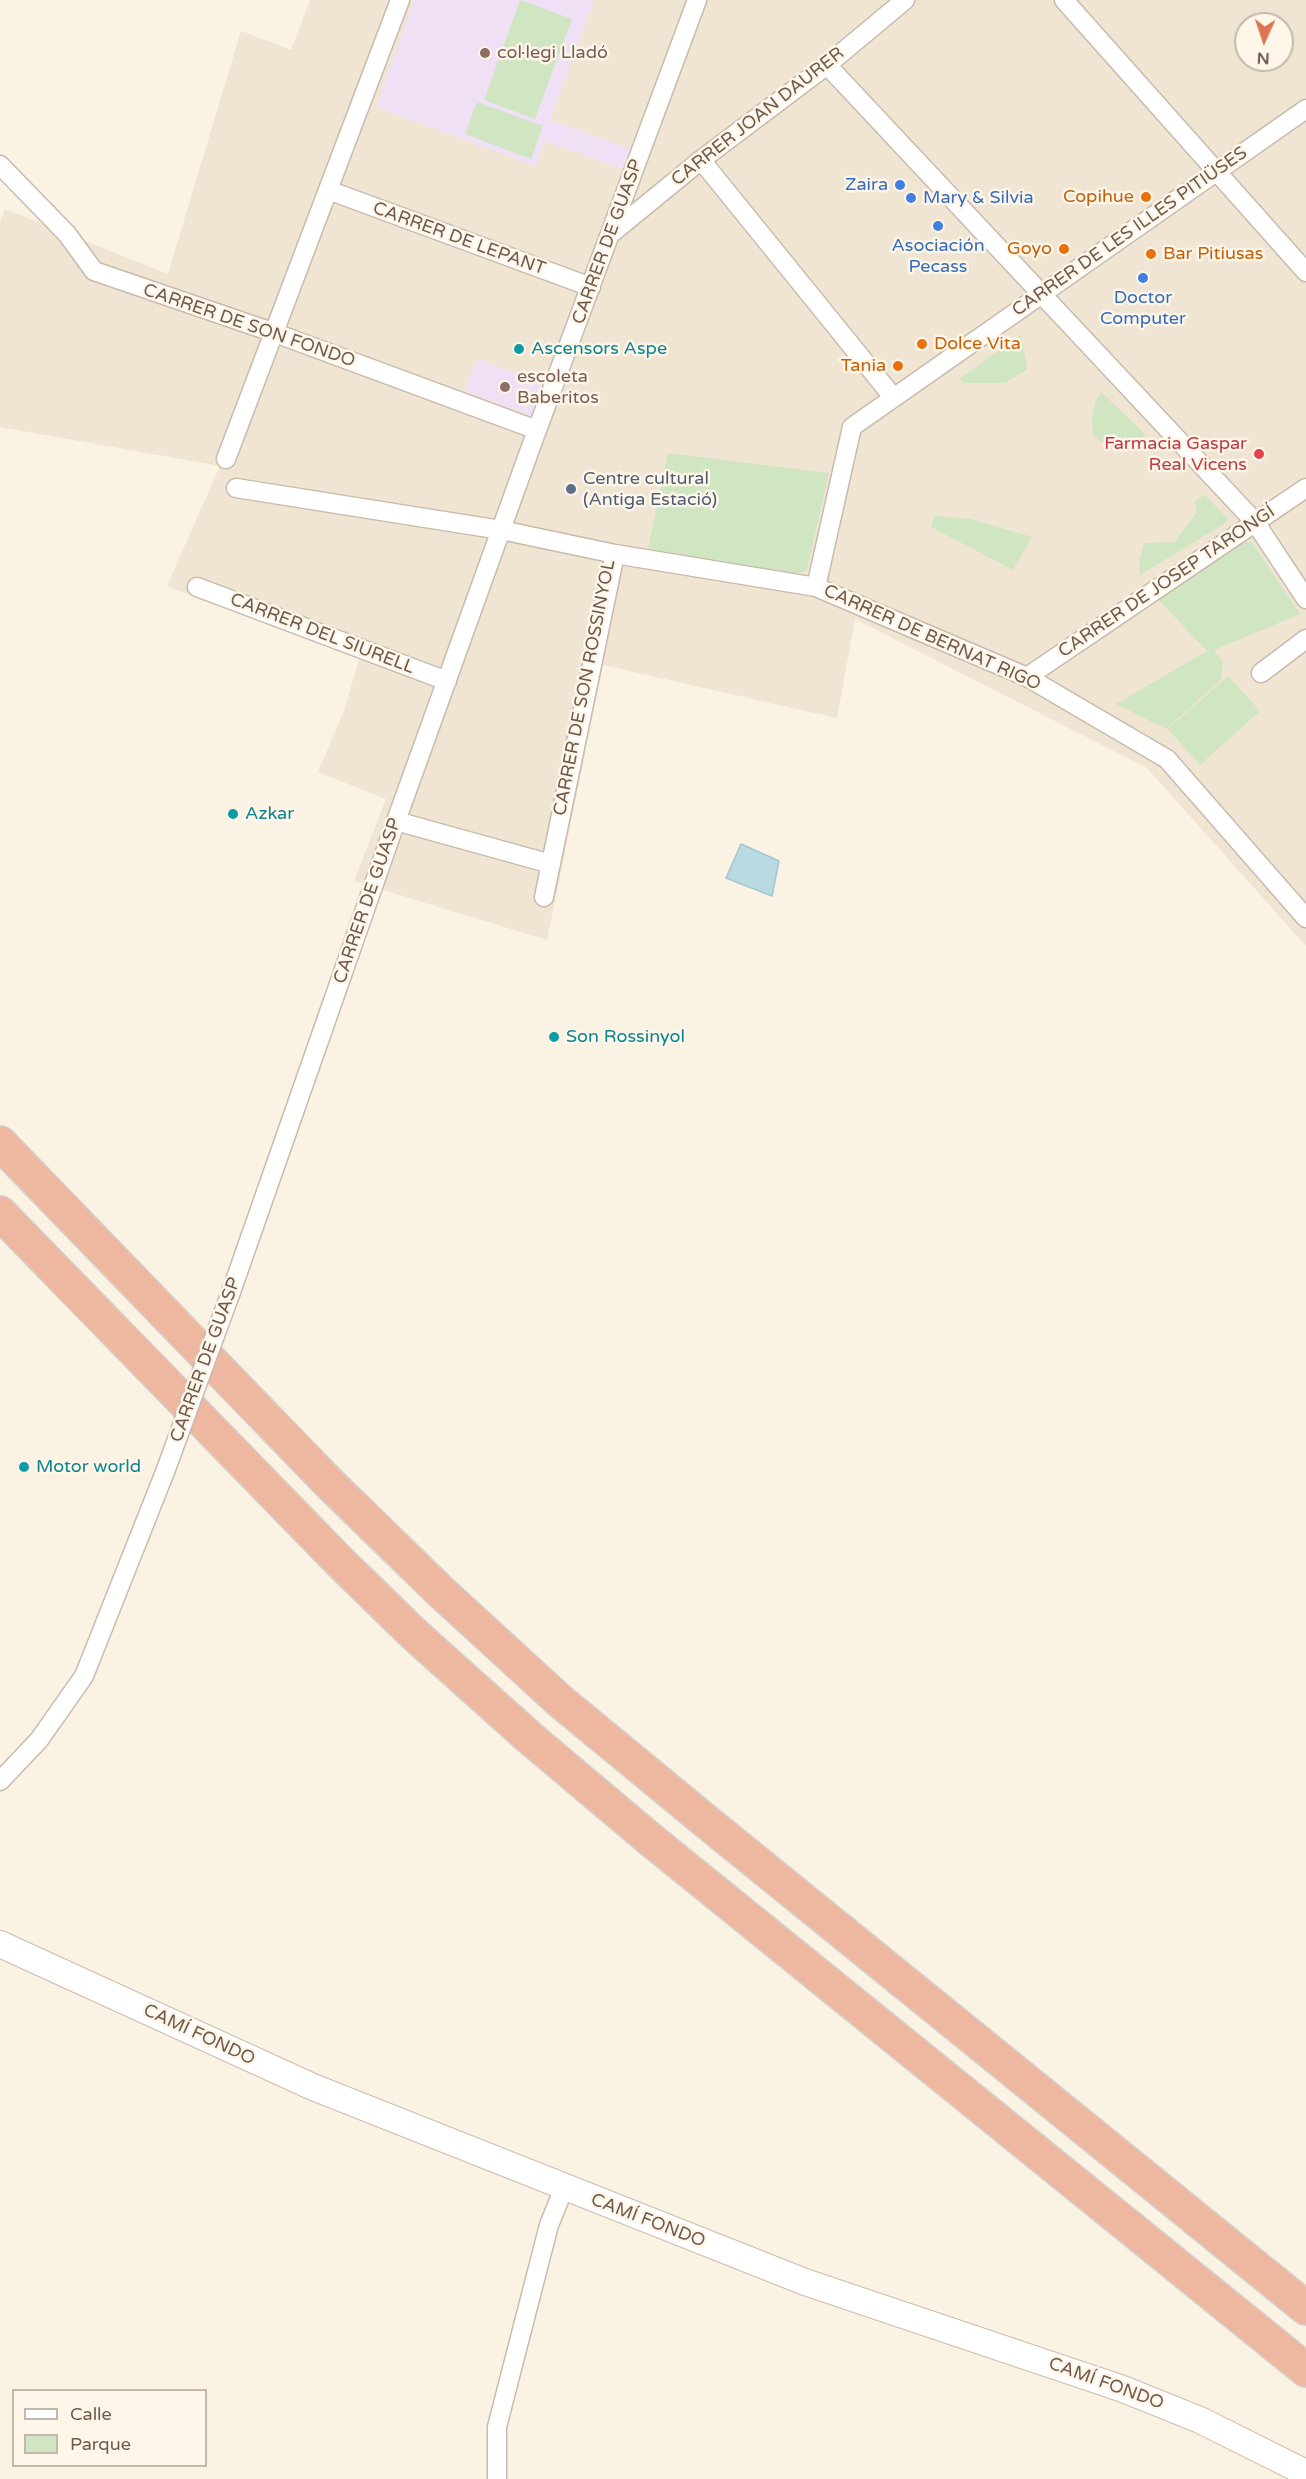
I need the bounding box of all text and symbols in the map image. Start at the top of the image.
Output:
north arrow [1234,12,1294,72]
place label: col·legi Lladó [497,42,608,64]
street label: CARRER JOAN DAURER [667,43,849,191]
marker: col·legi Lladó [478,46,492,60]
text: N [1256,48,1270,68]
street label: CARRER DE LES ILLES PITIÜSES [1008,142,1252,322]
street label: CARRER DE GUASP [568,157,648,327]
place label: Zaira [845,174,888,196]
marker: Zaira [893,178,907,192]
place label: Copihue [1063,186,1134,208]
place label: Mary & Silvia [923,187,1034,209]
marker: Copihue [1139,190,1153,204]
marker: Mary & Silvia [904,191,918,205]
street label: CARRER DE LEPANT [370,198,548,280]
marker: Asociación Pecass [931,219,945,233]
place label: Asociación Pecass [891,235,985,278]
place label: Goyo [1007,238,1052,260]
marker: Goyo [1057,242,1071,256]
place label: Bar Pitiusas [1163,243,1263,265]
marker: Bar Pitiusas [1144,247,1158,261]
marker: Doctor Computer [1136,271,1150,285]
street label: CARRER DE SON FONDO [140,280,358,372]
place label: Doctor Computer [1100,287,1186,330]
place label: Dolce Vita [934,333,1021,355]
marker: Dolce Vita [915,337,929,351]
place label: Ascensors Aspe [531,338,667,360]
marker: Ascensors Aspe [512,342,526,356]
place label: Tania [841,355,886,377]
marker: Tania [891,359,905,373]
place label: escoleta Baberitos [517,366,599,409]
marker: escoleta Baberitos [498,380,512,394]
place label: Farmacia Gaspar Real Vicens [1104,433,1247,476]
marker: Farmacia Gaspar Real Vicens [1252,447,1266,461]
place label: Centre cultural (Antiga Estació) [583,468,717,510]
marker: Centre cultural (Antiga Estació) [564,482,578,496]
street label: CARRER DE JOSEP TARONGÍ [1055,501,1279,663]
street label: CARRER DE SON ROSSINYOL [550,558,620,818]
street label: CARRER DE BERNAT RIGO [820,580,1044,696]
street label: CARRER DEL SIURELL [227,589,417,679]
place label: Azkar [245,803,294,825]
marker: Azkar [226,807,240,821]
street label: CARRER DE GUASP [330,815,406,987]
place label: Son Rossinyol [566,1026,685,1048]
marker: Son Rossinyol [547,1030,561,1044]
street label: CARRER DE GUASP [166,1275,246,1445]
place label: Motor world [36,1456,141,1478]
marker: Motor world [17,1460,31,1474]
street label: CAMÍ FONDO [140,2000,258,2070]
street label: CAMÍ FONDO [588,2189,708,2253]
street label: CAMÍ FONDO [1045,2353,1167,2415]
legend [12,2389,207,2467]
text: Calle [70,2403,112,2425]
text: Parque [70,2433,131,2455]

